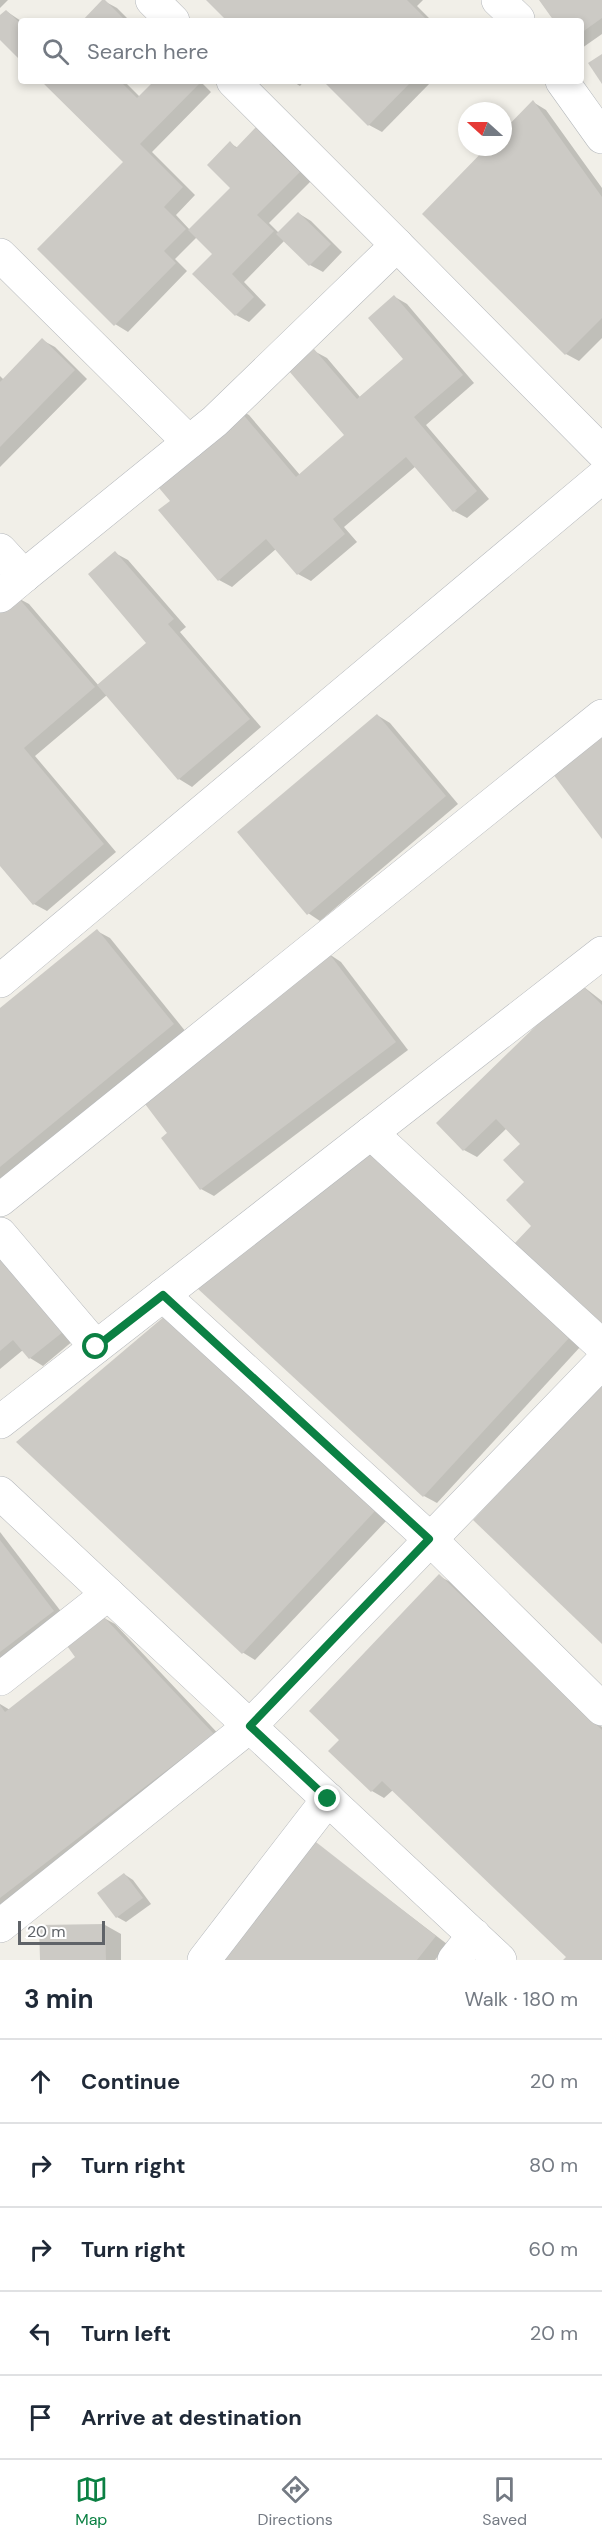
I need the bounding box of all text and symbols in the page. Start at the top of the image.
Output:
search box [18,18,584,84]
icon: search [39,35,72,68]
text: Search here [87,37,208,66]
north arrow [458,102,512,156]
route start [82,1333,108,1359]
route end [314,1785,340,1811]
scale bar [18,1918,105,1946]
text: 20 m [27,1921,66,1942]
text: 3 min [24,1982,93,2016]
text: Walk · 180 m [464,1986,578,2012]
icon: ahead [24,2065,57,2098]
text: Continue [81,2067,180,2096]
text: 20 m [530,2068,578,2094]
icon: right [24,2149,57,2182]
text: Turn right [81,2151,186,2180]
text: 80 m [529,2152,578,2178]
icon: right [24,2233,57,2266]
text: Turn right [81,2235,186,2264]
text: 60 m [529,2236,578,2262]
icon: left [24,2317,57,2350]
text: Turn left [81,2319,171,2348]
text: 20 m [530,2320,578,2346]
icon: arrive [24,2401,57,2434]
text: Arrive at destination [81,2403,302,2432]
tab: Map [75,2473,108,2530]
tab: Directions [257,2473,333,2530]
tab: Saved [482,2473,527,2530]

